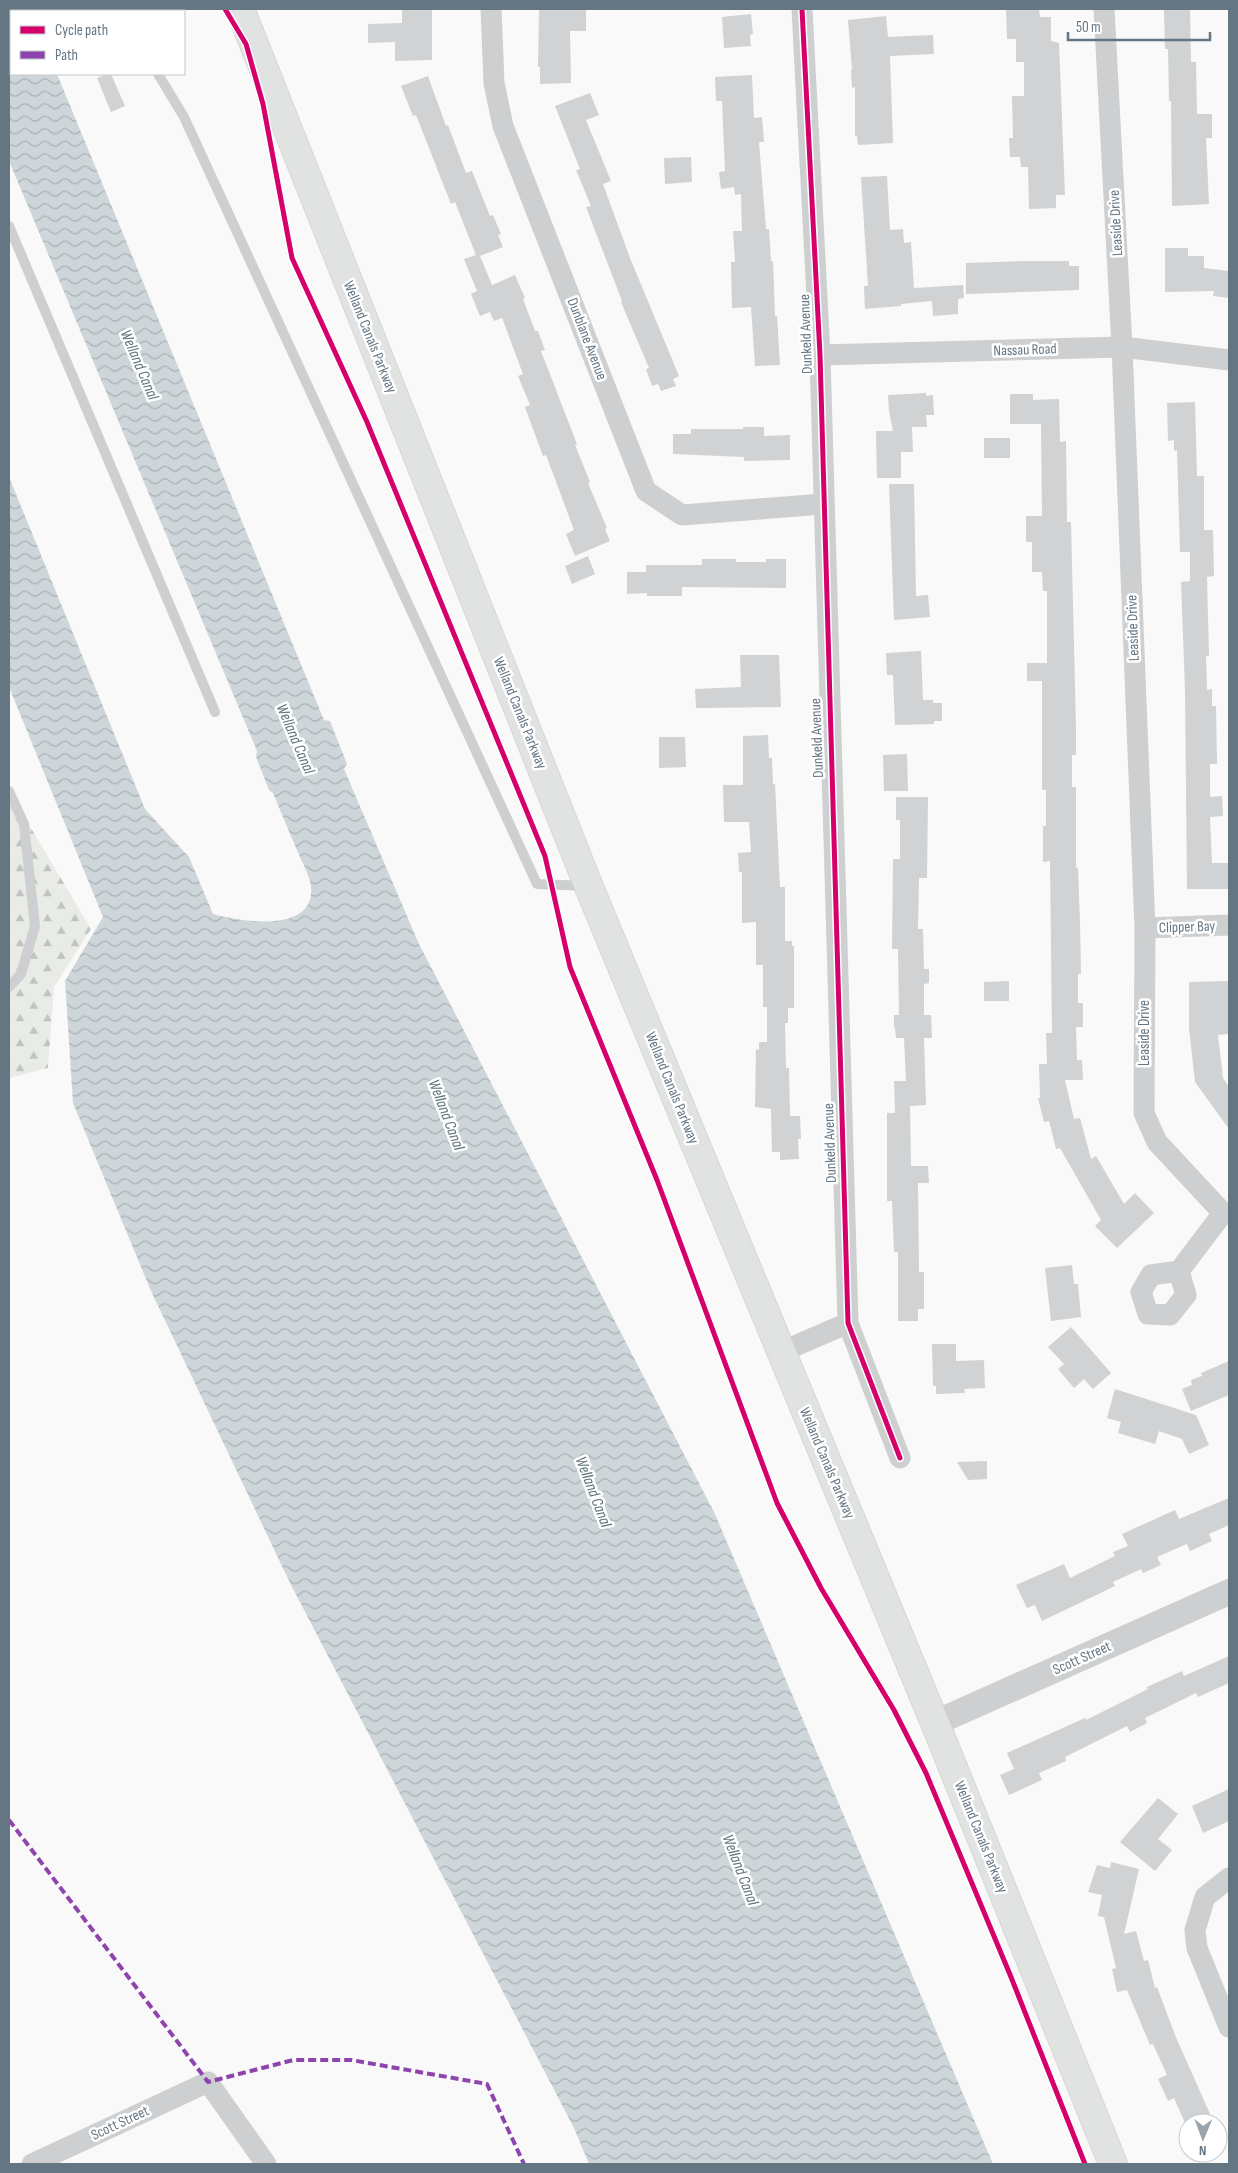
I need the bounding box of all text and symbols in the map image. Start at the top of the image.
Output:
legend [10,10,185,75]
scale bar [1068,10,1210,42]
text: 50 m [1076,18,1101,37]
text: Cycle path [55,21,108,40]
text: Path [55,46,78,65]
street label: Leaside Drive [1105,189,1127,257]
street label: Welland Canals Parkway [339,278,401,396]
street label: Dunkeld Avenue [795,294,817,374]
street label: Dunblane Avenue [563,295,611,383]
water label: Welland Canal [116,327,163,404]
street label: Nassau Road [993,339,1057,361]
street label: Leaside Drive [1122,595,1144,661]
street label: Welland Canals Parkway [489,654,551,772]
street label: Dunkeld Avenue [806,698,828,778]
water label: Welland Canal [272,701,319,778]
street label: Clipper Bay [1158,917,1216,937]
street label: Leaside Drive [1135,1000,1154,1066]
street label: Welland Canals Parkway [641,1029,703,1147]
water label: Welland Canal [424,1077,469,1154]
street label: Dunkeld Avenue [819,1103,841,1183]
street label: Welland Canals Parkway [795,1404,859,1522]
water label: Welland Canal [571,1454,616,1531]
street label: Scott Street [1050,1637,1114,1679]
street label: Welland Canals Parkway [950,1778,1012,1896]
water label: Welland Canal [718,1832,763,1909]
street label: Scott Street [88,2101,152,2145]
north arrow [1178,2113,1228,2163]
text: N [1199,2142,1207,2159]

